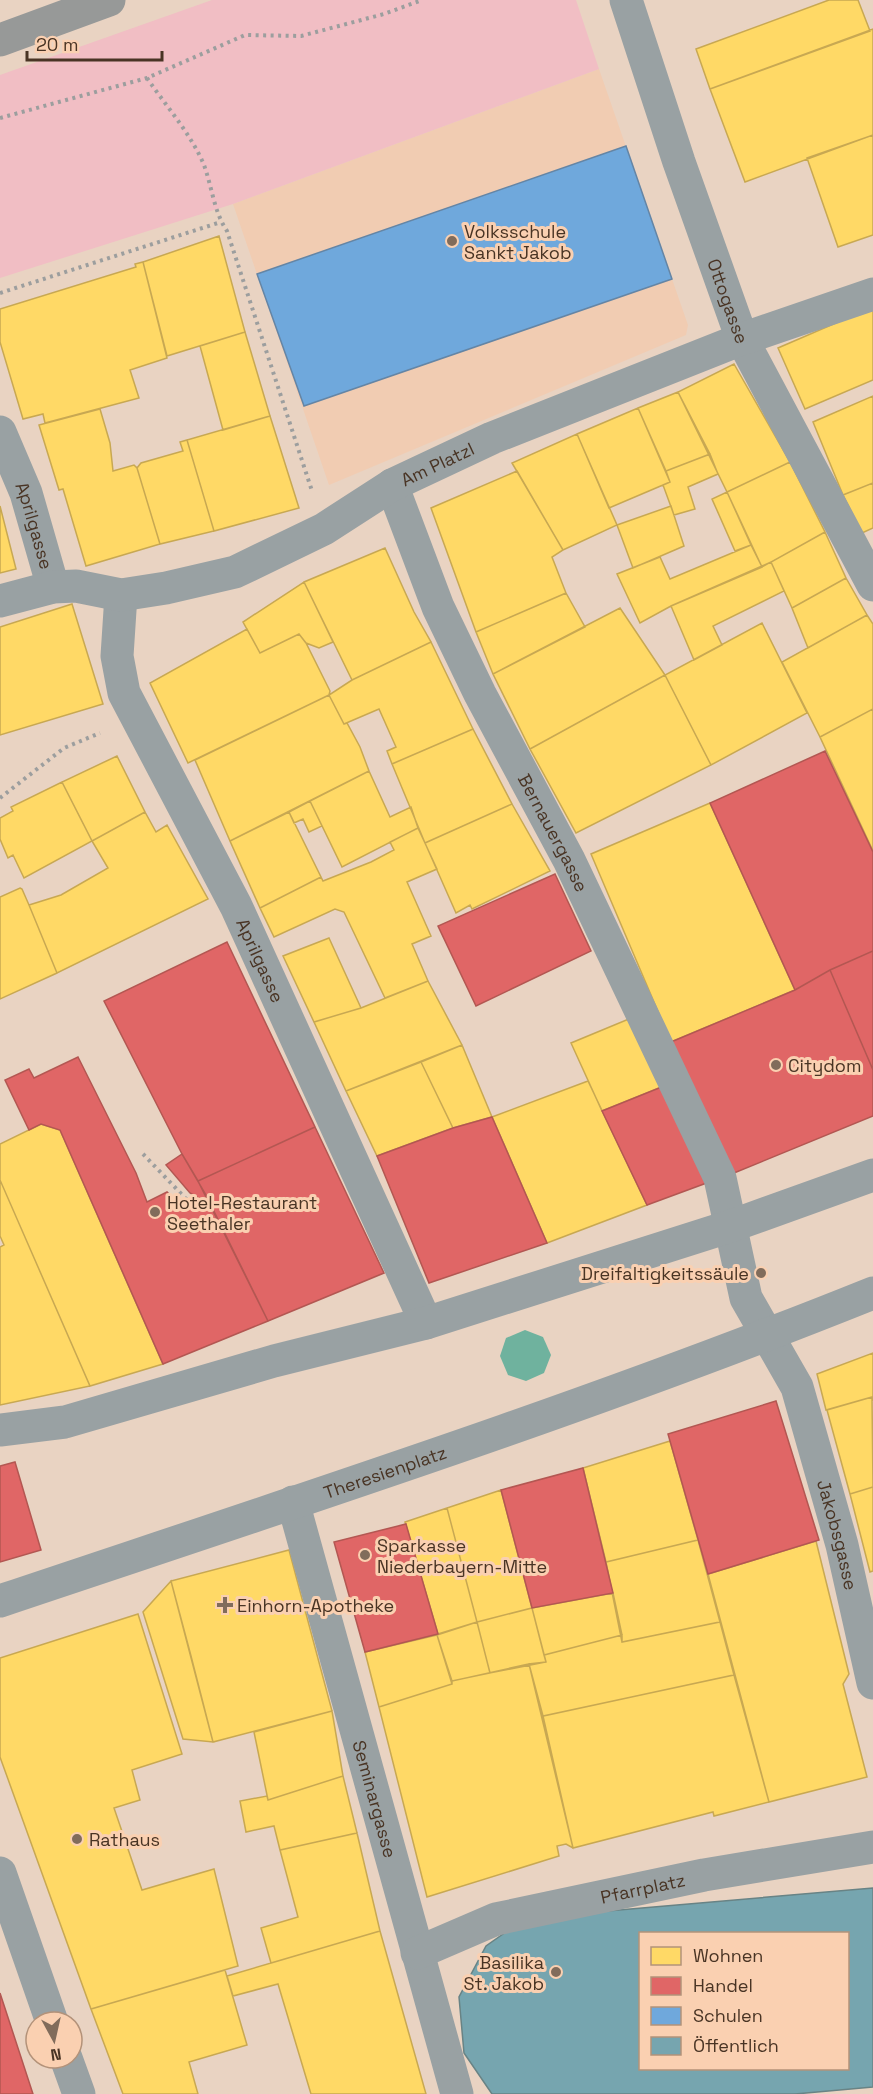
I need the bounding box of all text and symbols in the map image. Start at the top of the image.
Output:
scale bar [27,24,162,62]
text: 20 m [36,33,79,56]
place label: Volksschule Sankt Jakob [464,220,572,264]
marker: Volksschule Sankt Jakob [445,234,459,248]
street label: Ottogasse [703,255,754,347]
street label: Am Platzl [397,437,478,491]
street label: Aprilgasse [11,478,59,572]
street label: Bernauergasse [513,770,594,895]
street label: Aprilgasse [232,914,290,1006]
place label: Citydom [788,1054,861,1077]
marker: Citydom [769,1058,783,1072]
place label: Hotel-Restaurant Seethaler [167,1191,317,1235]
marker: Hotel-Restaurant Seethaler [148,1205,162,1219]
place label: Dreifaltigkeitssäule [581,1262,749,1285]
marker: Dreifaltigkeitssäule [754,1266,768,1280]
street label: Theresienplatz [320,1440,449,1503]
street label: Jakobsgasse [812,1477,863,1592]
place label: Sparkasse Niederbayern-Mitte [377,1534,547,1578]
marker: Sparkasse Niederbayern-Mitte [358,1548,372,1562]
place label: Einhorn-Apotheke [237,1594,394,1617]
marker: Einhorn-Apotheke [218,1598,232,1612]
street label: Seminargasse [348,1737,402,1860]
place label: Rathaus [89,1828,160,1851]
marker: Rathaus [70,1832,84,1846]
street label: Pfarrplatz [598,1868,687,1908]
legend [639,1932,849,2070]
text: Wohnen [693,1944,763,1967]
place label: Basilika St. Jakob [464,1951,544,1995]
marker: Basilika St. Jakob [549,1965,563,1979]
text: Handel [693,1974,753,1997]
text: Schulen [693,2004,763,2027]
north arrow [24,2010,84,2070]
text: Öffentlich [693,2034,779,2057]
text: N [49,2043,63,2066]

